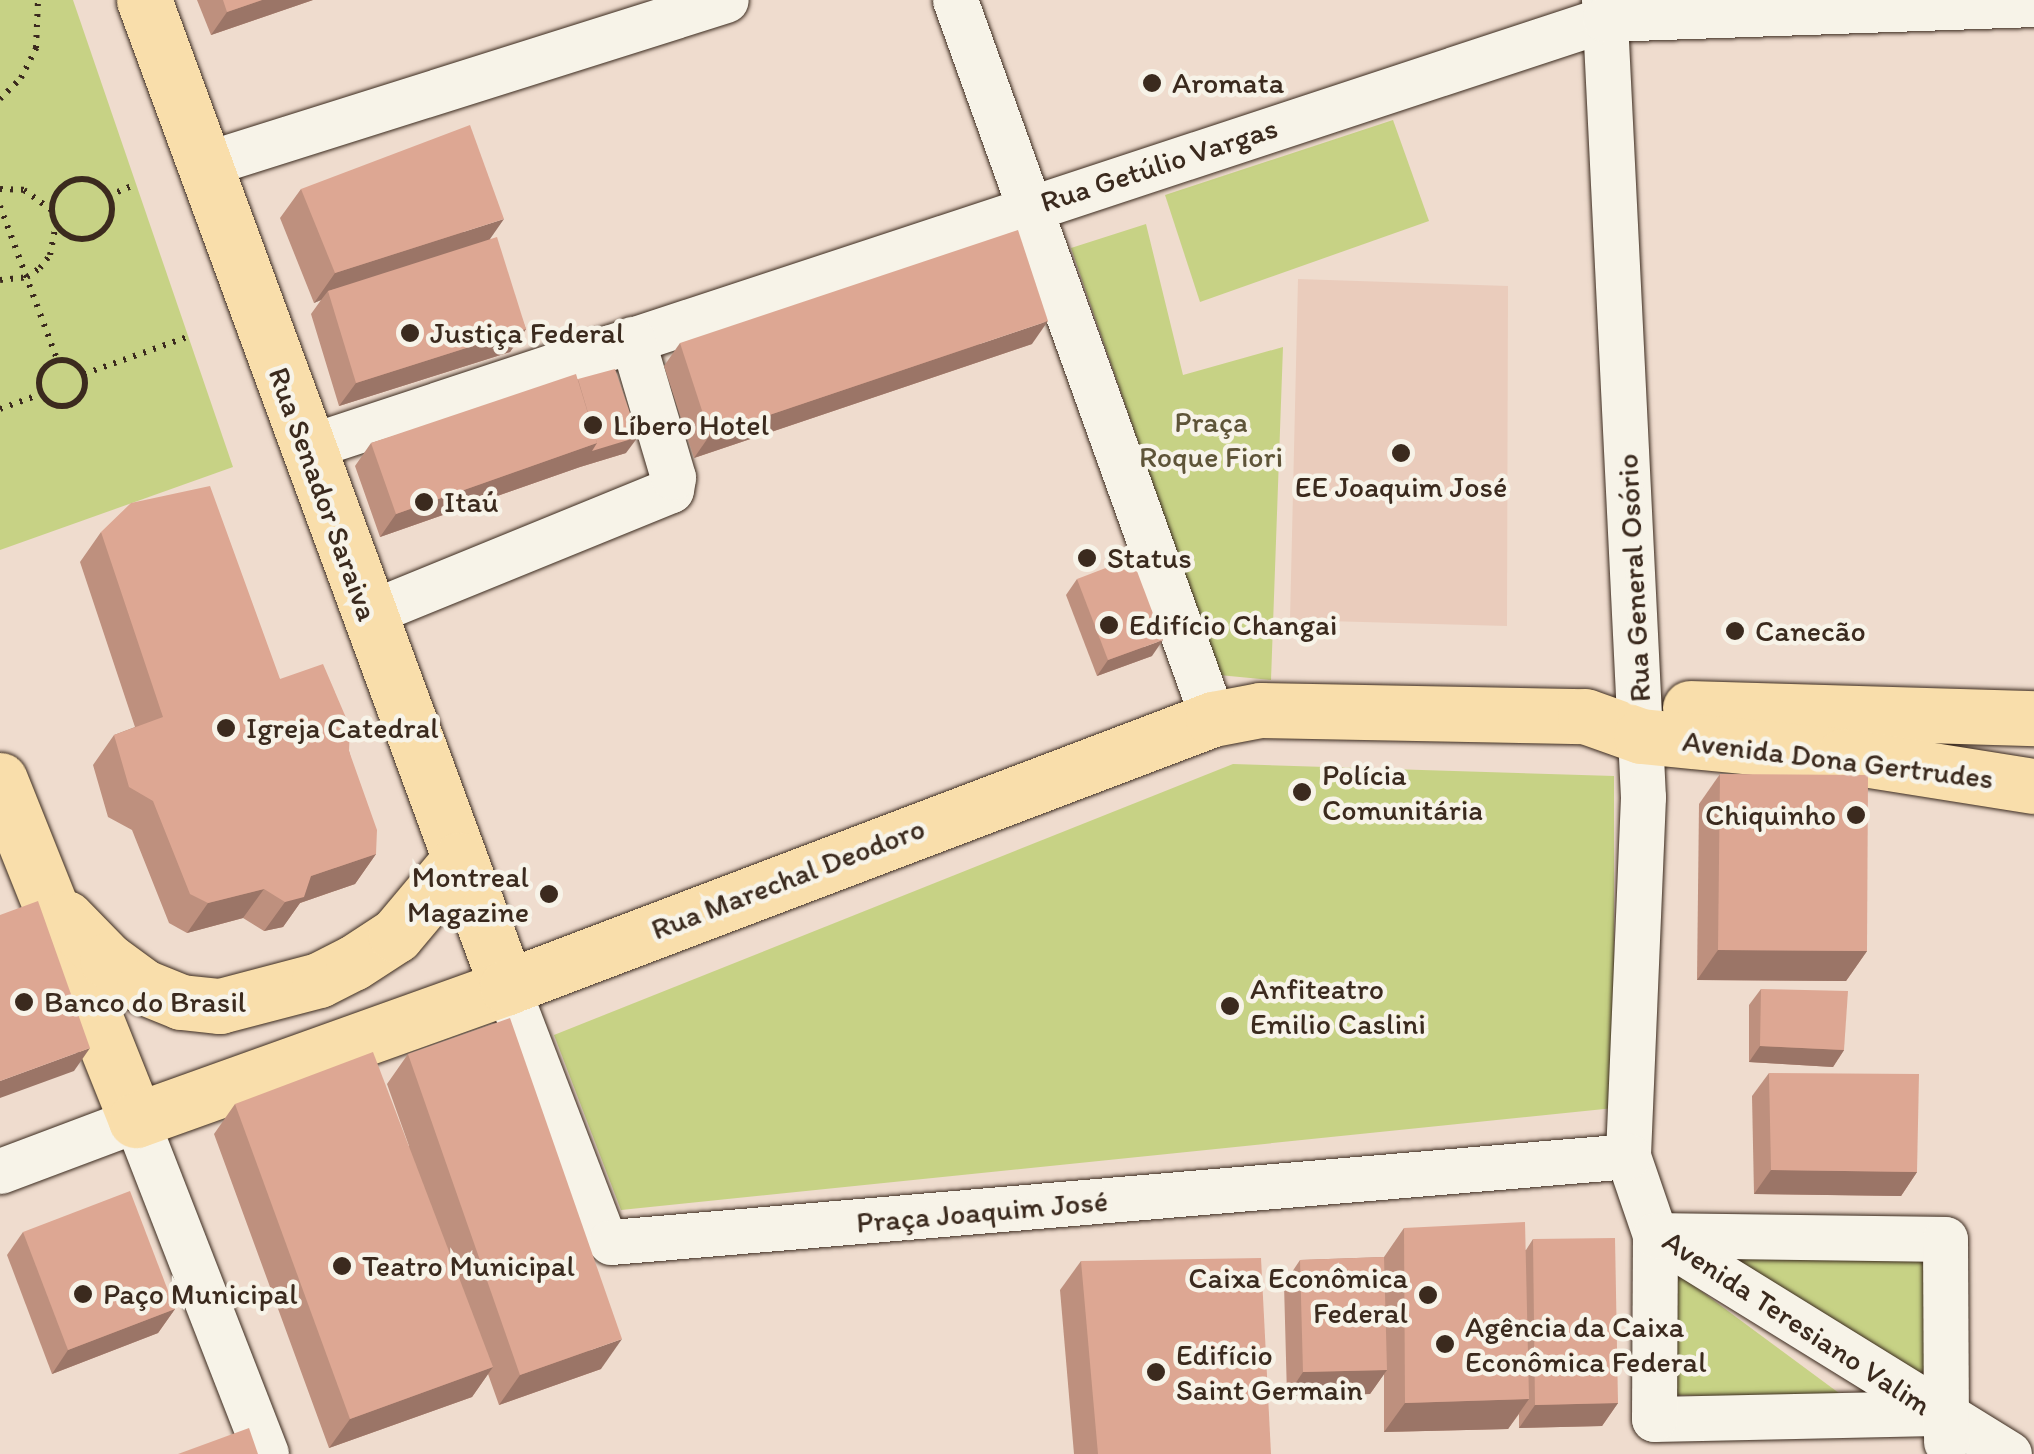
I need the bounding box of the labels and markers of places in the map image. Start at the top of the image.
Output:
place label: Aromata [1172,65,1284,101]
marker: Aromata [1141,72,1163,94]
place label: Justiça Federal [430,315,625,351]
marker: Justiça Federal [399,322,421,344]
place label: Líbero Hotel [613,407,769,443]
marker: Líbero Hotel [582,414,604,436]
marker: EE Joaquim José [1390,442,1412,464]
place label: EE Joaquim José [1295,469,1507,505]
place label: Itaú [444,484,499,520]
marker: Itaú [413,491,435,513]
place label: Status [1107,540,1192,576]
marker: Status [1076,547,1098,569]
place label: Edifício Changai [1129,607,1337,643]
place label: Canecão [1755,613,1866,649]
marker: Edifício Changai [1098,614,1120,636]
marker: Canecão [1724,620,1746,642]
place label: Igreja Catedral [246,710,439,746]
marker: Igreja Catedral [215,717,237,739]
place label: Polícia Comunitária [1322,757,1483,828]
marker: Polícia Comunitária [1291,781,1313,803]
place label: Chiquinho [1705,797,1836,833]
marker: Chiquinho [1845,804,1867,826]
place label: Montreal Magazine [407,859,529,930]
marker: Montreal Magazine [538,883,560,905]
place label: Anfiteatro Emilio Caslini [1250,971,1427,1042]
place label: Banco do Brasil [44,984,247,1020]
marker: Banco do Brasil [13,991,35,1013]
marker: Anfiteatro Emilio Caslini [1219,995,1241,1017]
place label: Teatro Municipal [362,1248,576,1284]
marker: Teatro Municipal [331,1255,353,1277]
place label: Caixa Econômica Federal [1188,1260,1408,1330]
place label: Paço Municipal [103,1276,297,1312]
marker: Paço Municipal [72,1283,94,1305]
marker: Caixa Econômica Federal [1417,1284,1439,1306]
place label: Agência da Caixa Econômica Federal [1465,1309,1707,1380]
marker: Agência da Caixa Econômica Federal [1434,1333,1456,1355]
place label: Edifício Saint Germain [1176,1337,1362,1408]
marker: Edifício Saint Germain [1145,1361,1167,1383]

